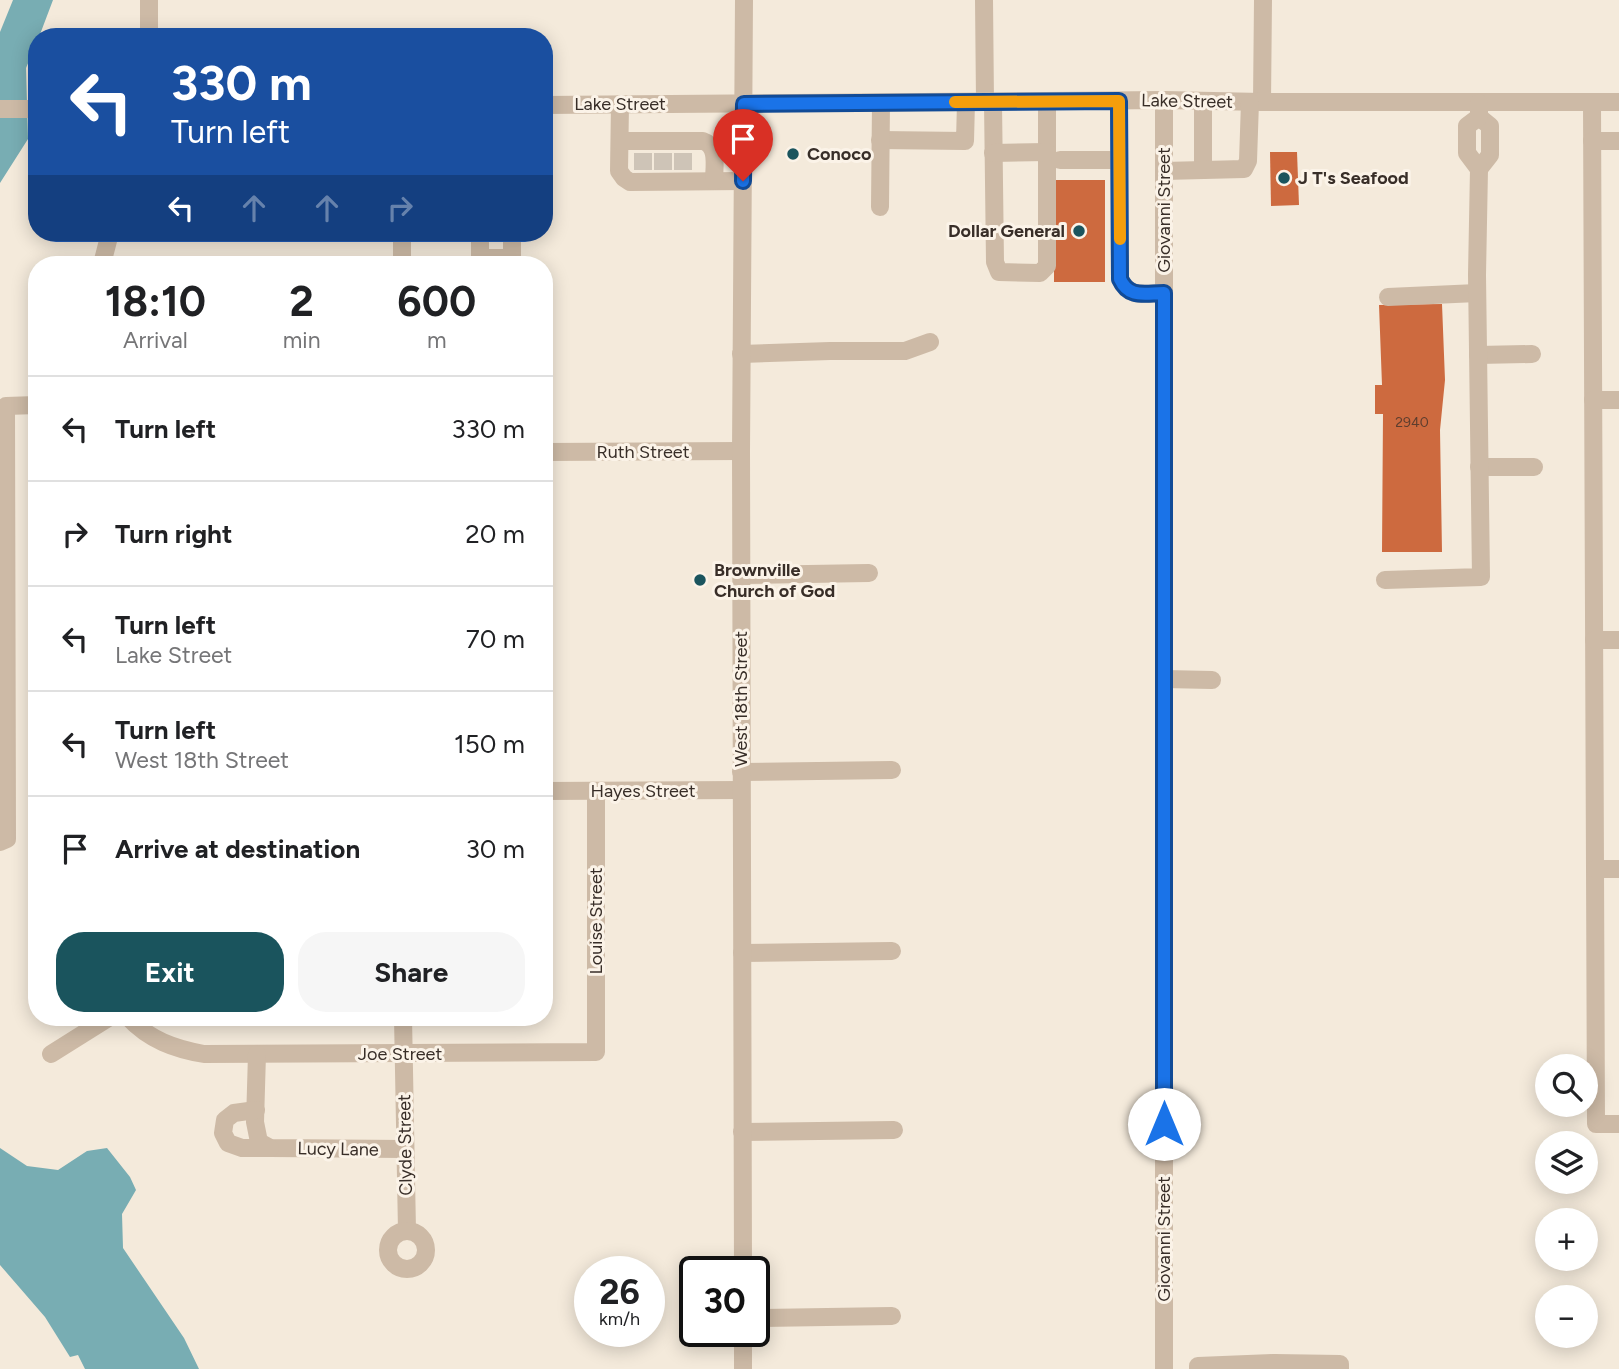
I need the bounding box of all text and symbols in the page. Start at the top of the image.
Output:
text: 330 m [171,53,312,112]
icon: left [56,56,147,147]
street label: Lake Street [1141,89,1233,113]
street label: Lake Street [574,93,666,115]
pin [713,109,773,181]
text: Turn left [171,113,290,151]
icon: arrive [724,120,762,158]
place label: Conoco [807,143,871,165]
marker: Conoco [785,146,801,162]
street label: Giovanni Street [1153,147,1175,273]
place label: J T's Seafood [1298,167,1409,189]
marker: J T's Seafood [1276,170,1292,186]
icon: left [162,189,200,227]
icon: ahead [235,189,273,227]
icon: ahead [308,189,346,227]
icon: right [381,189,419,227]
place label: Dollar General [948,220,1065,242]
marker: Dollar General [1071,223,1087,239]
text: 18:10 [105,276,206,327]
text: 2 [289,276,314,327]
text: 600 [397,276,476,327]
text: Arrival [123,326,188,354]
text: min [283,326,320,354]
text: m [427,326,447,354]
icon: left [56,410,94,448]
text: Turn left [115,413,216,445]
text: 330 m [451,413,525,445]
house number: 2940 [1395,414,1429,431]
street label: Ruth Street [596,441,690,463]
icon: right [56,515,94,553]
text: Turn right [115,518,232,550]
text: 20 m [465,518,525,550]
place label: Brownville Church of God [714,559,835,602]
marker: Brownville Church of God [692,572,708,588]
text: Turn left [115,609,216,641]
icon: left [56,620,94,658]
text: 70 m [466,623,525,655]
street label: West 18th Street [730,631,752,767]
text: Lake Street [115,641,232,669]
text: Turn left [115,714,216,746]
icon: left [56,725,94,763]
text: 150 m [454,728,525,760]
text: West 18th Street [115,746,289,774]
street label: Hayes Street [591,780,696,802]
icon: arrive [56,830,94,868]
text: Arrive at destination [115,833,360,865]
text: 30 m [466,833,525,865]
street label: Louise Street [585,867,607,975]
button: Exit [56,932,284,1012]
button: Share [298,932,525,1012]
street label: Joe Street [358,1043,442,1065]
map controls [1535,1054,1598,1348]
button: search [1535,1054,1598,1117]
position arrow [1127,1087,1201,1161]
street label: Clyde Street [393,1094,417,1196]
button: layers [1535,1131,1598,1194]
street label: Lucy Lane [297,1137,379,1161]
street label: Giovanni Street [1153,1176,1175,1302]
button: + [1535,1208,1598,1271]
speed limit sign: 30 [679,1256,770,1347]
text: 26 [599,1271,640,1313]
button: − [1535,1285,1598,1348]
text: km/h [599,1308,640,1330]

